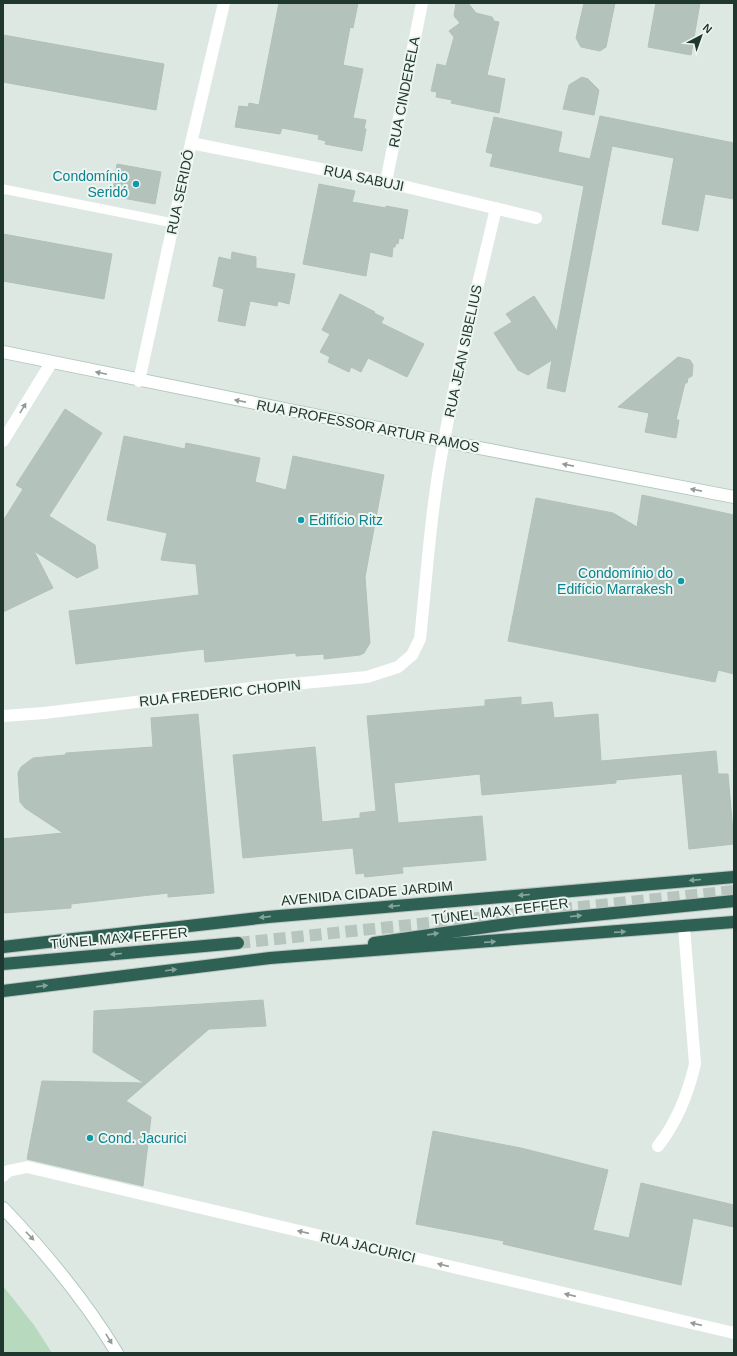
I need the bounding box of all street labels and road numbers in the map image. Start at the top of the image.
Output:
street label: RUA CINDERELA [385,34,423,149]
street label: RUA SERIDÓ [163,148,197,236]
street label: RUA SABUJI [322,162,406,194]
street label: RUA JEAN SIBELIUS [441,283,485,419]
street label: RUA PROFESSOR ARTUR RAMOS [255,396,481,456]
street label: RUA FREDERIC CHOPIN [138,677,302,709]
street label: AVENIDA CIDADE JARDIM [280,878,454,908]
street label: TÚNEL MAX FEFFER [431,895,569,927]
street label: TÚNEL MAX FEFFER [50,924,188,952]
street label: RUA JACURICI [319,1228,417,1266]

